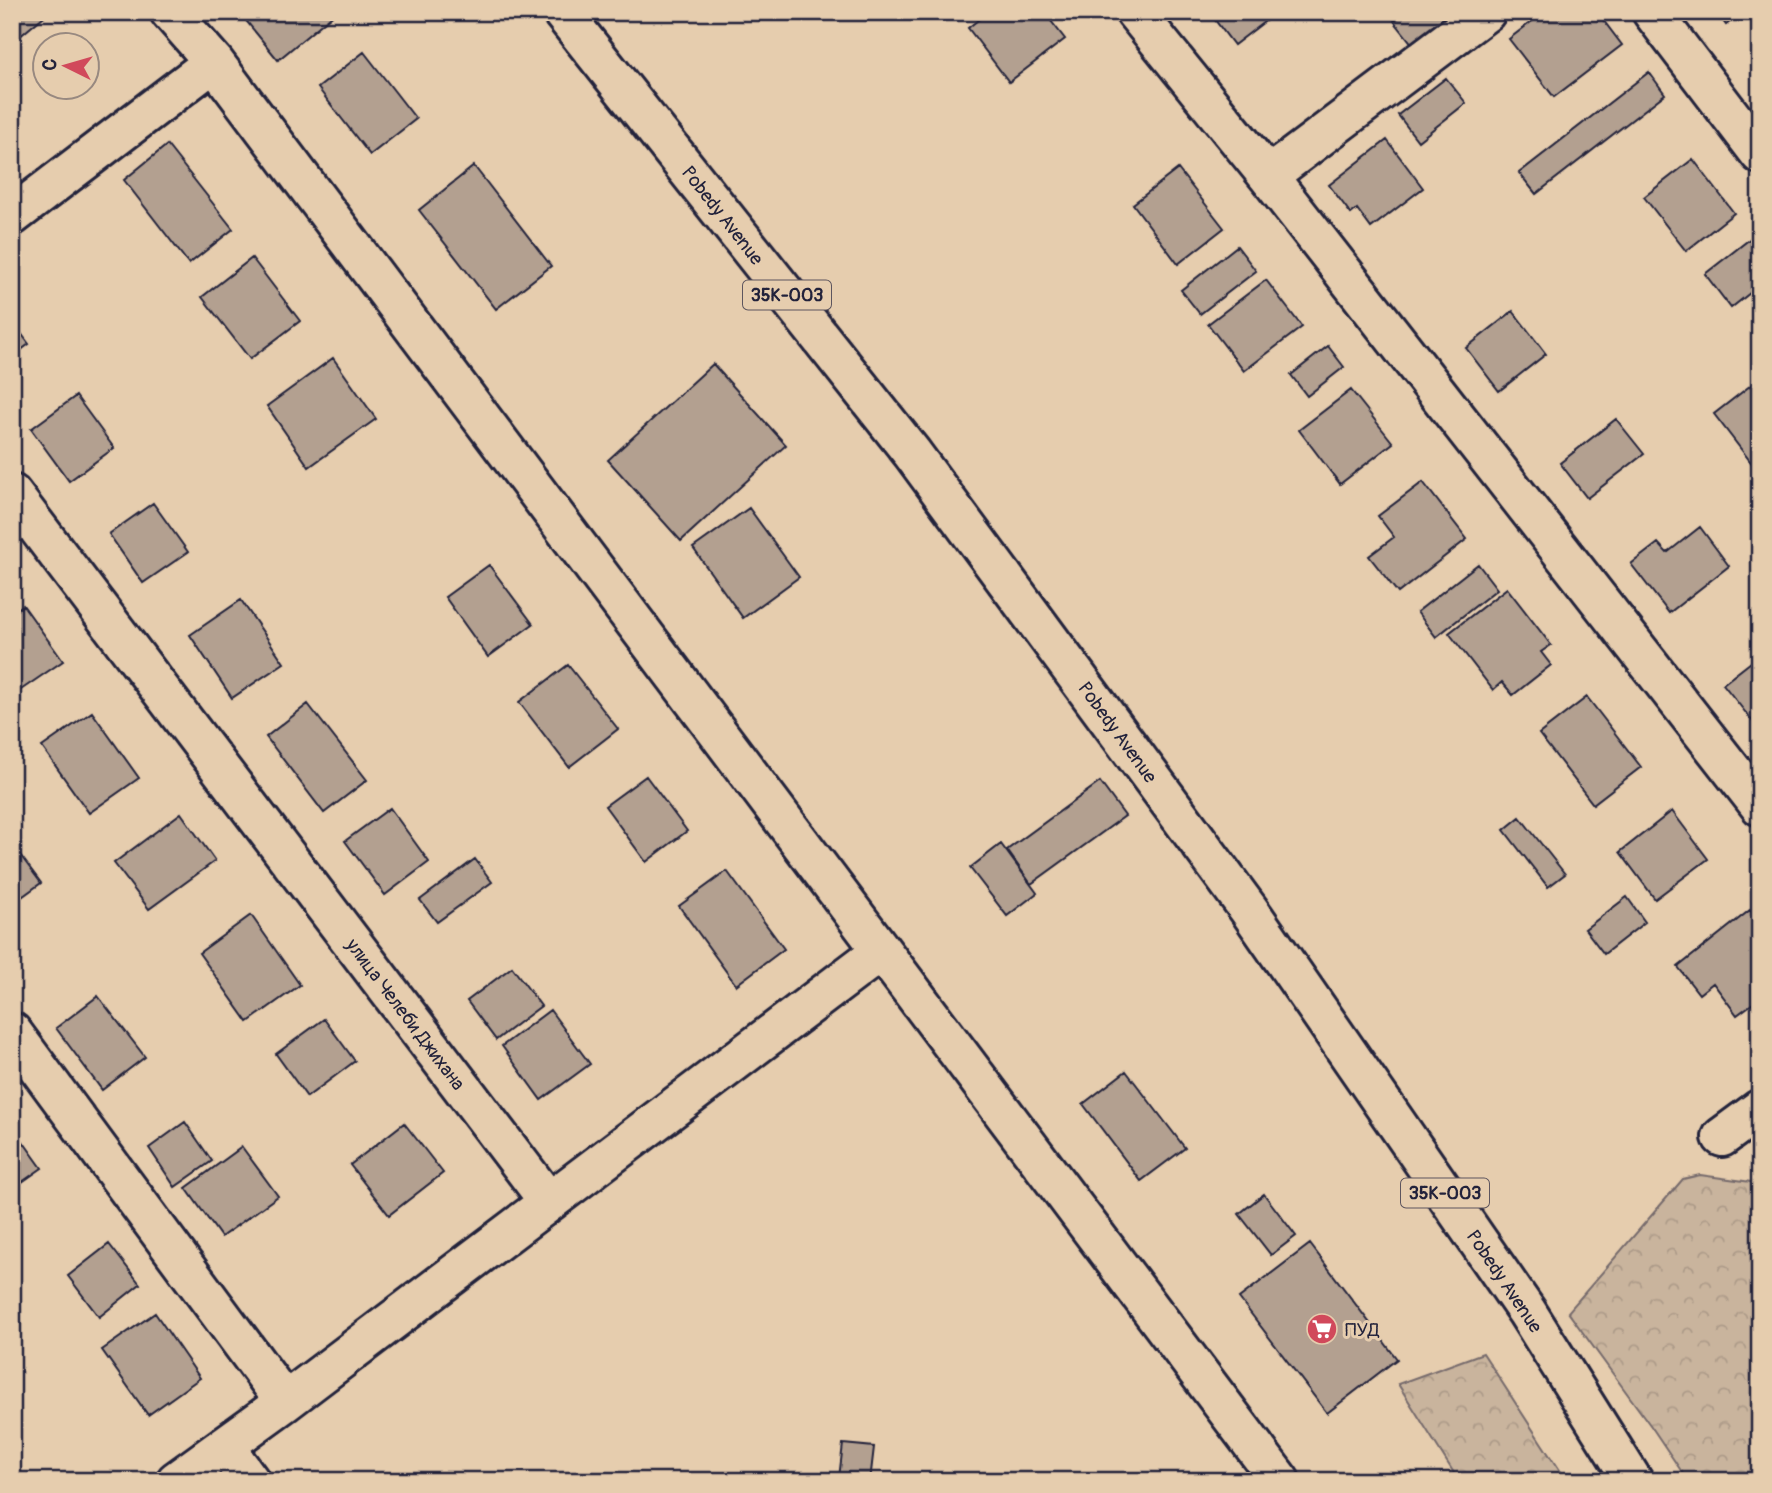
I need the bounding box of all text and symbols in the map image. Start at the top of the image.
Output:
north arrow [32,32,102,102]
text: С [38,57,63,71]
street label: Pobedy Avenue [676,161,769,271]
road number: 35К-003 [743,281,831,310]
street label: Pobedy Avenue [1072,677,1162,788]
street label: улица Челеби Джихана [340,933,470,1095]
road number: 35К-003 [1401,1178,1489,1208]
street label: Pobedy Avenue [1461,1225,1548,1338]
supermarket icon: ПУД [1305,1312,1339,1346]
place label: ПУД [1345,1318,1380,1342]

